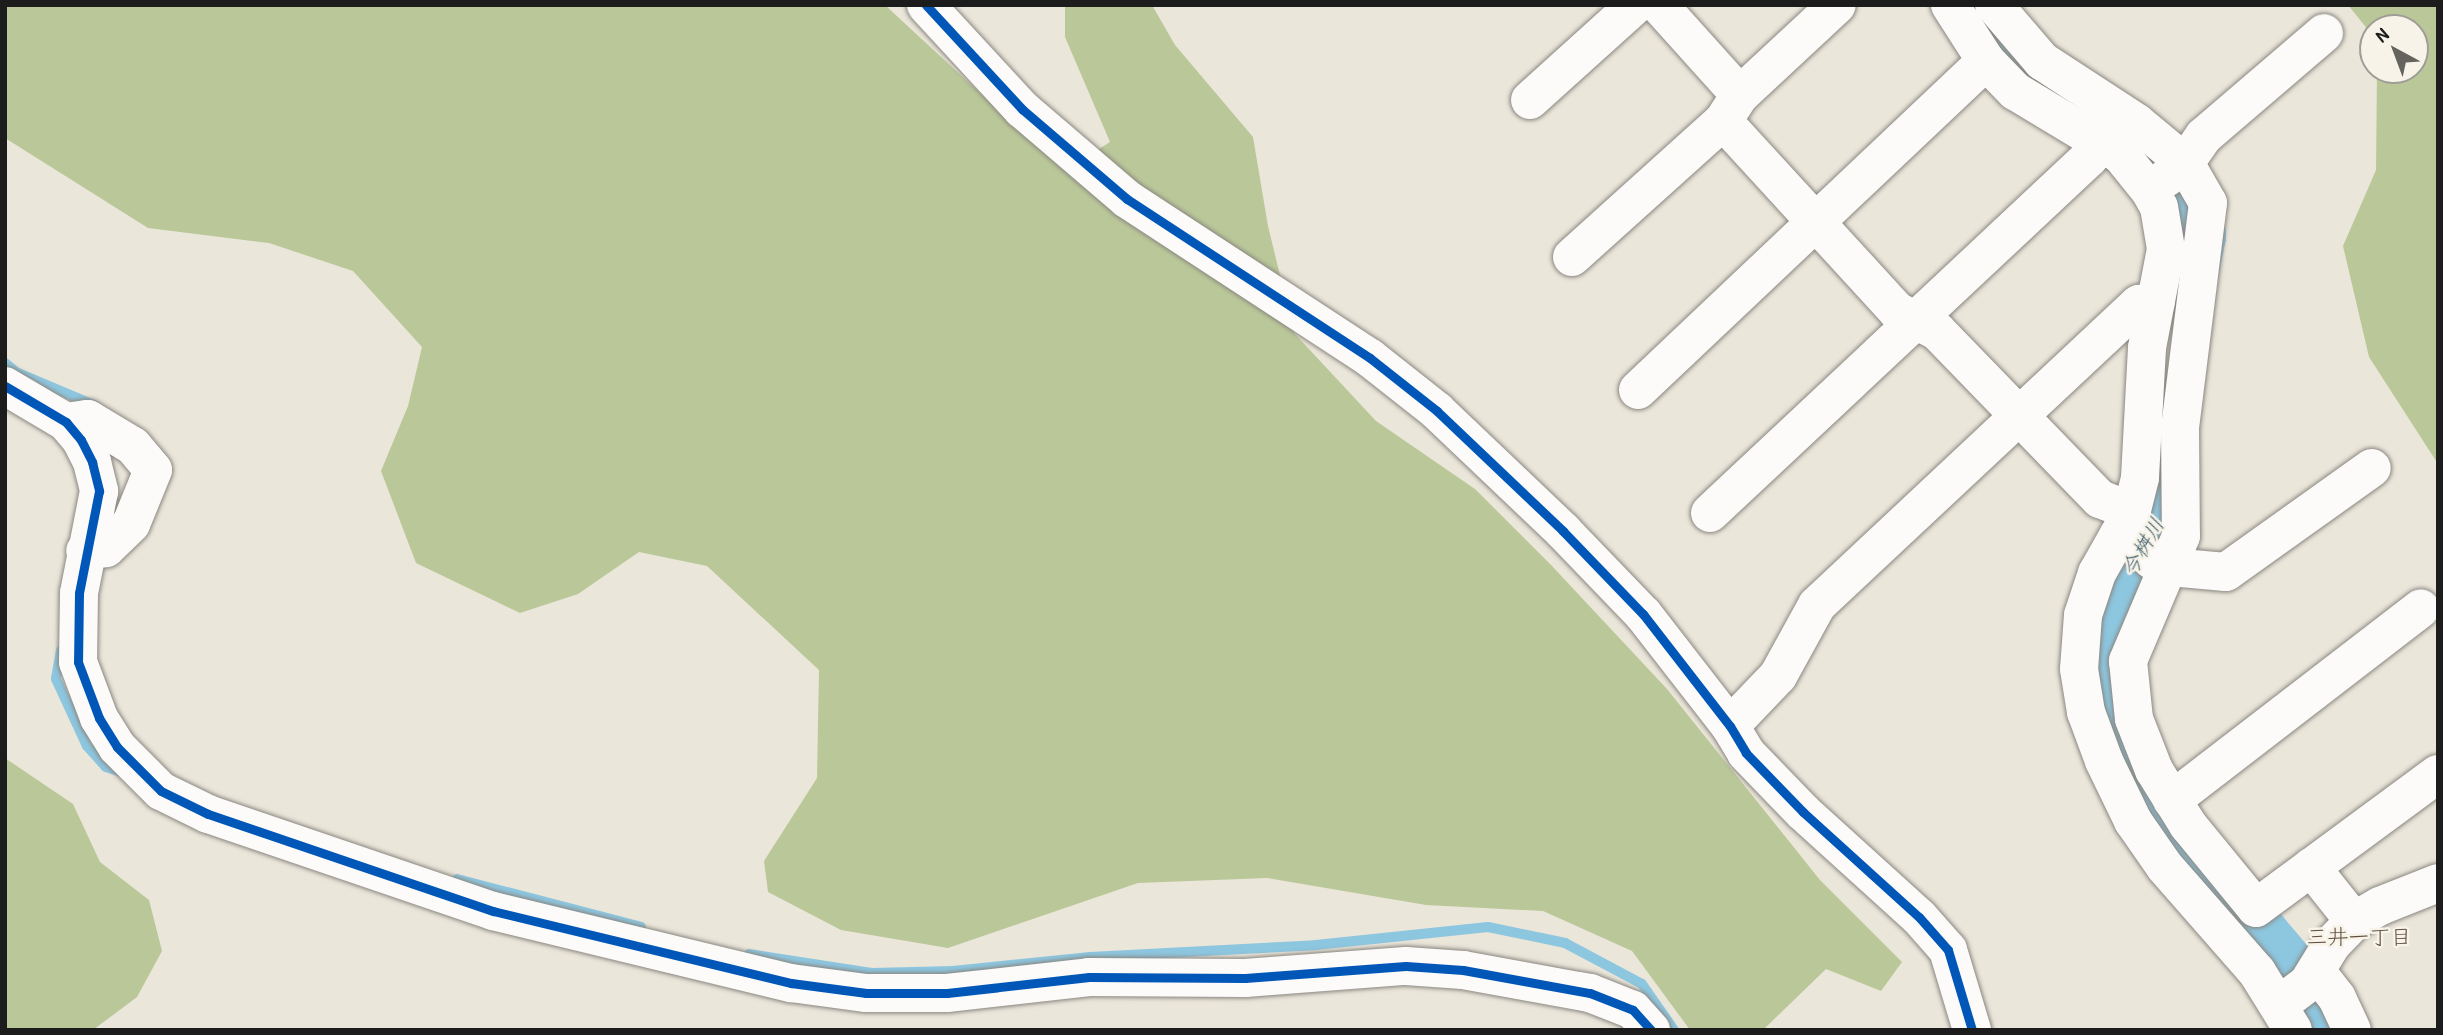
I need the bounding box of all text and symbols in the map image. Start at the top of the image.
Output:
north arrow [2359,14,2429,84]
text: N [2369,22,2394,48]
water label: 今桝川 [2116,513,2170,581]
district label: 三井一丁目 [2307,924,2411,950]

